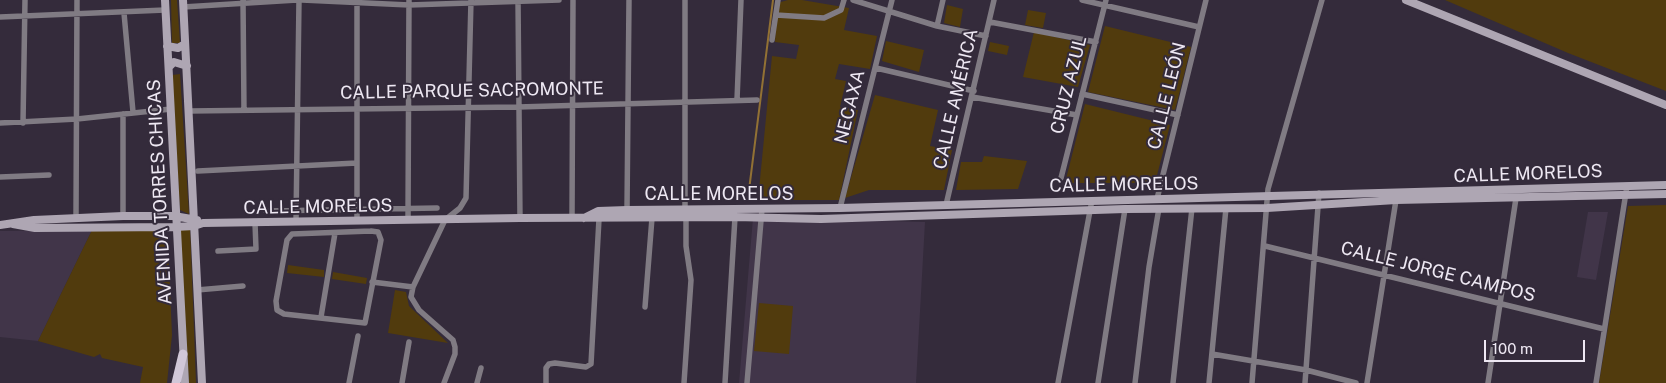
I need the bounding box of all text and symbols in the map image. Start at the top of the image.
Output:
street label: CALLE AMÉRICA [929,27,983,171]
street label: CRUZ AZUL [1046,34,1092,136]
street label: CALLE LEÓN [1143,40,1191,152]
street label: NECAXA [830,68,870,146]
street label: CALLE PARQUE SACROMONTE [340,78,604,104]
street label: AVENIDA TORRES CHICAS [143,79,177,305]
street label: CALLE MORELOS [1453,161,1603,187]
street label: CALLE MORELOS [1049,173,1199,197]
street label: CALLE MORELOS [644,183,794,205]
street label: CALLE MORELOS [243,195,393,219]
street label: CALLE JORGE CAMPOS [1338,237,1538,307]
scale bar [1486,330,1587,362]
text: 100 m [1492,340,1533,357]

